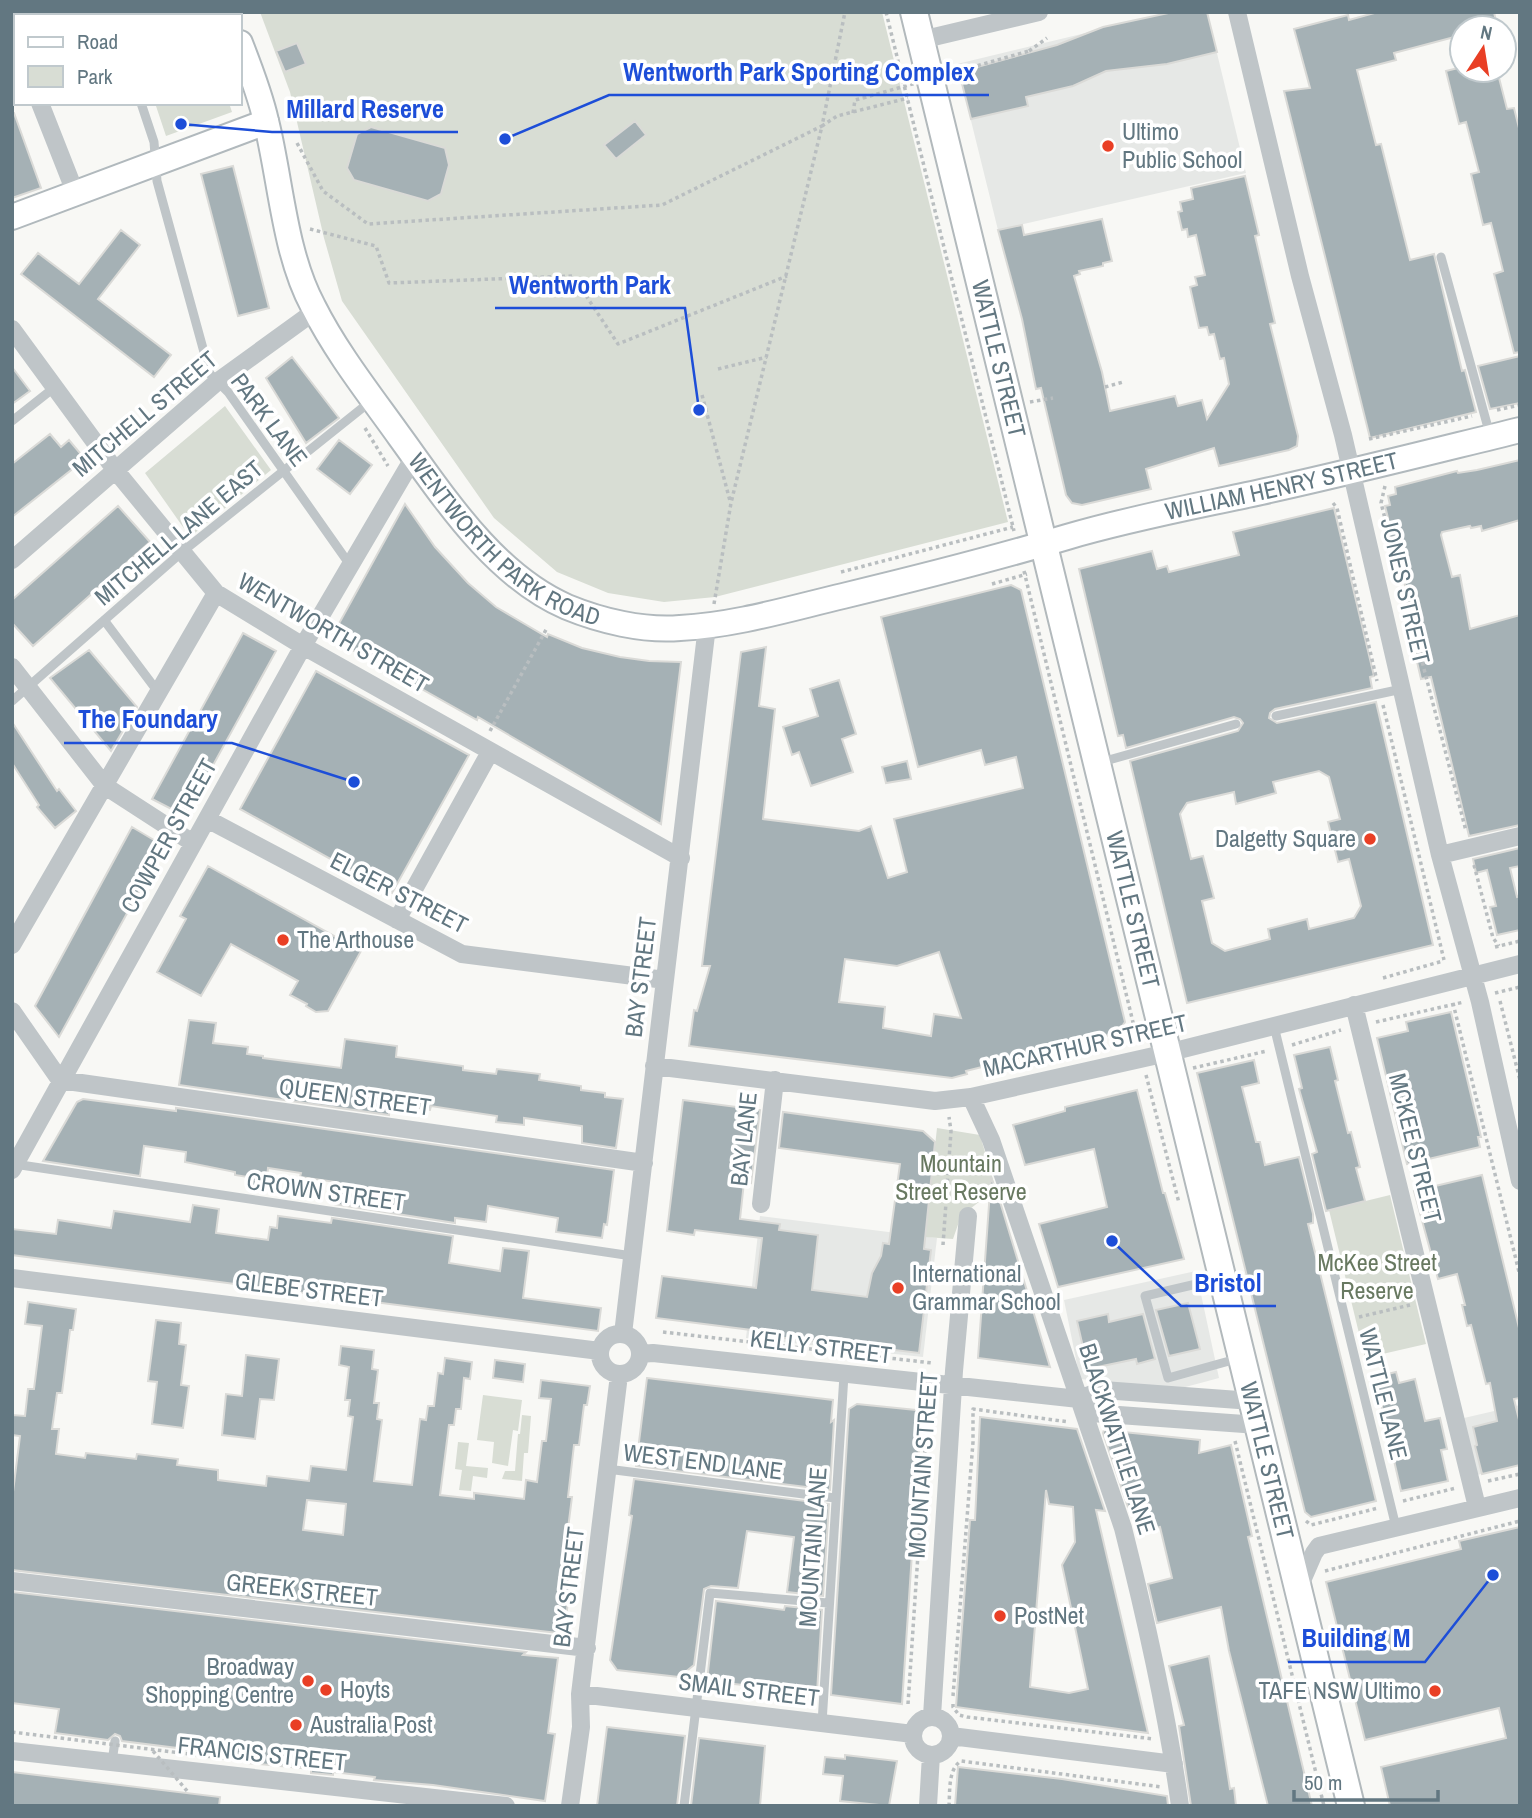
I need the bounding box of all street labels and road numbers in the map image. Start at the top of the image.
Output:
street label: WATTLE STREET [965,277,1034,441]
street label: MITCHELL STREET [65,343,223,483]
street label: PARK LANE [224,366,315,473]
street label: WILLIAM HENRY STREET [1162,444,1401,527]
street label: WENTWORTH PARK ROAD [402,446,605,633]
street label: MITCHELL LANE EAST [87,452,269,612]
street label: JONES STREET [1374,515,1438,667]
street label: WENTWORTH STREET [232,565,435,700]
street label: COWPER STREET [113,753,224,918]
street label: WATTLE STREET [1099,828,1168,991]
street label: ELGER STREET [325,844,473,940]
street label: BAY STREET [617,915,663,1039]
street label: MACARTHUR STREET [980,1006,1190,1084]
street label: QUEEN STREET [277,1070,433,1123]
street label: MCKEE STREET [1382,1070,1450,1226]
street label: BAY LANE [722,1090,764,1188]
street label: CROWN STREET [245,1164,407,1218]
street label: GLEBE STREET [233,1264,385,1314]
street label: KELLY STREET [748,1321,894,1371]
street label: WATTLE LANE [1352,1325,1416,1463]
street label: BLACKWATTLE LANE [1072,1339,1164,1538]
street label: MOUNTAIN STREET [900,1371,944,1559]
street label: WATTLE STREET [1233,1378,1302,1542]
street label: WEST END LANE [622,1435,785,1487]
street label: MOUNTAIN LANE [790,1466,834,1628]
street label: BAY STREET [545,1525,591,1649]
street label: GREEK STREET [225,1565,379,1613]
street label: SMAIL STREET [677,1665,821,1714]
street label: FRANCIS STREET [176,1728,348,1778]

